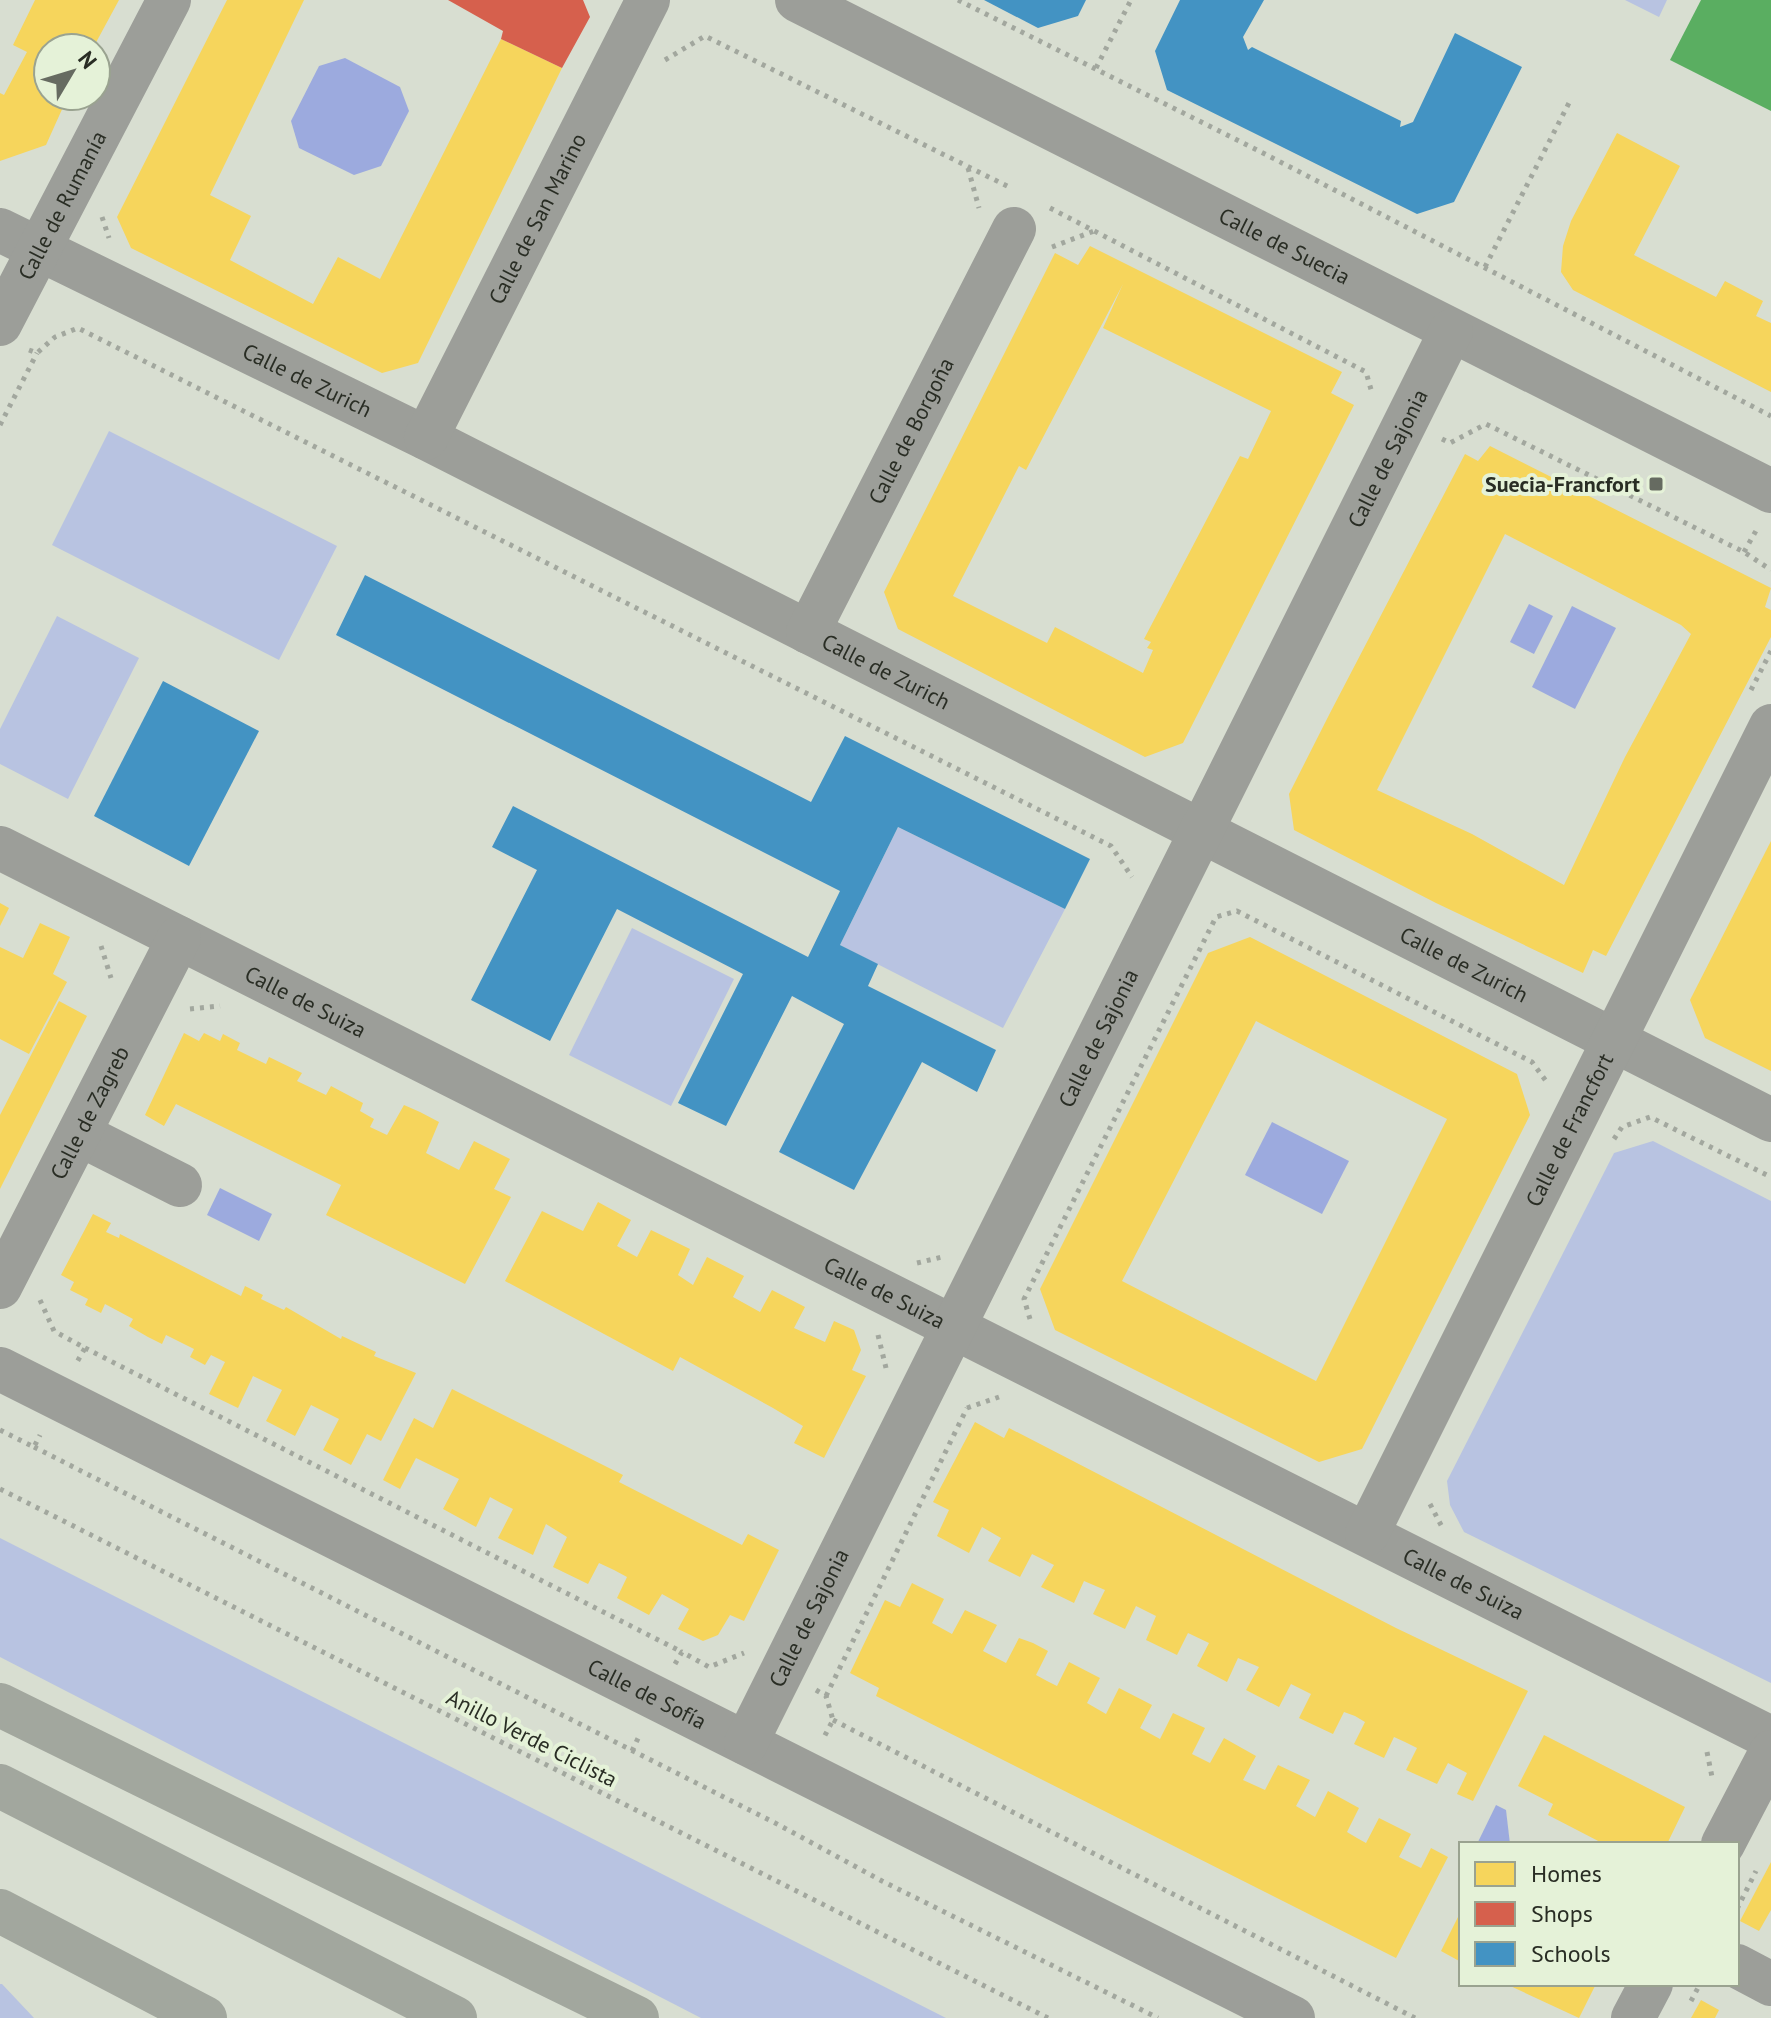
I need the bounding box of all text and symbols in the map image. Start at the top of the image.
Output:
north arrow [32,32,112,112]
text: N [72,45,103,74]
street label: Calle de Rumanía [12,126,112,285]
street label: Calle de San Marino [482,128,592,309]
street label: Calle de Suecia [1214,201,1355,291]
street label: Calle de Zurich [238,337,376,423]
street label: Calle de Borgoña [862,353,960,509]
street label: Calle de Sajonia [1341,384,1434,532]
place label: Suecia-Francfort [1485,470,1640,498]
marker: Suecia-Francfort [1647,475,1665,493]
street label: Calle de Zurich [817,627,955,716]
street label: Calle de Zurich [1395,920,1533,1009]
street label: Calle de Suiza [240,959,371,1044]
street label: Calle de Sajonia [1052,964,1144,1112]
street label: Calle de Zagreb [44,1041,135,1184]
street label: Calle de Francfort [1519,1048,1619,1211]
street label: Calle de Suiza [819,1250,950,1335]
street label: Calle de Suiza [1398,1541,1529,1626]
street label: Calle de Sajonia [762,1544,855,1692]
street label: Calle de Sofía [583,1652,711,1735]
street label: Anillo Verde Ciclista [442,1683,622,1793]
legend [1459,1842,1739,1986]
text: Homes [1531,1858,1602,1889]
text: Shops [1531,1898,1593,1929]
text: Schools [1531,1938,1611,1969]

